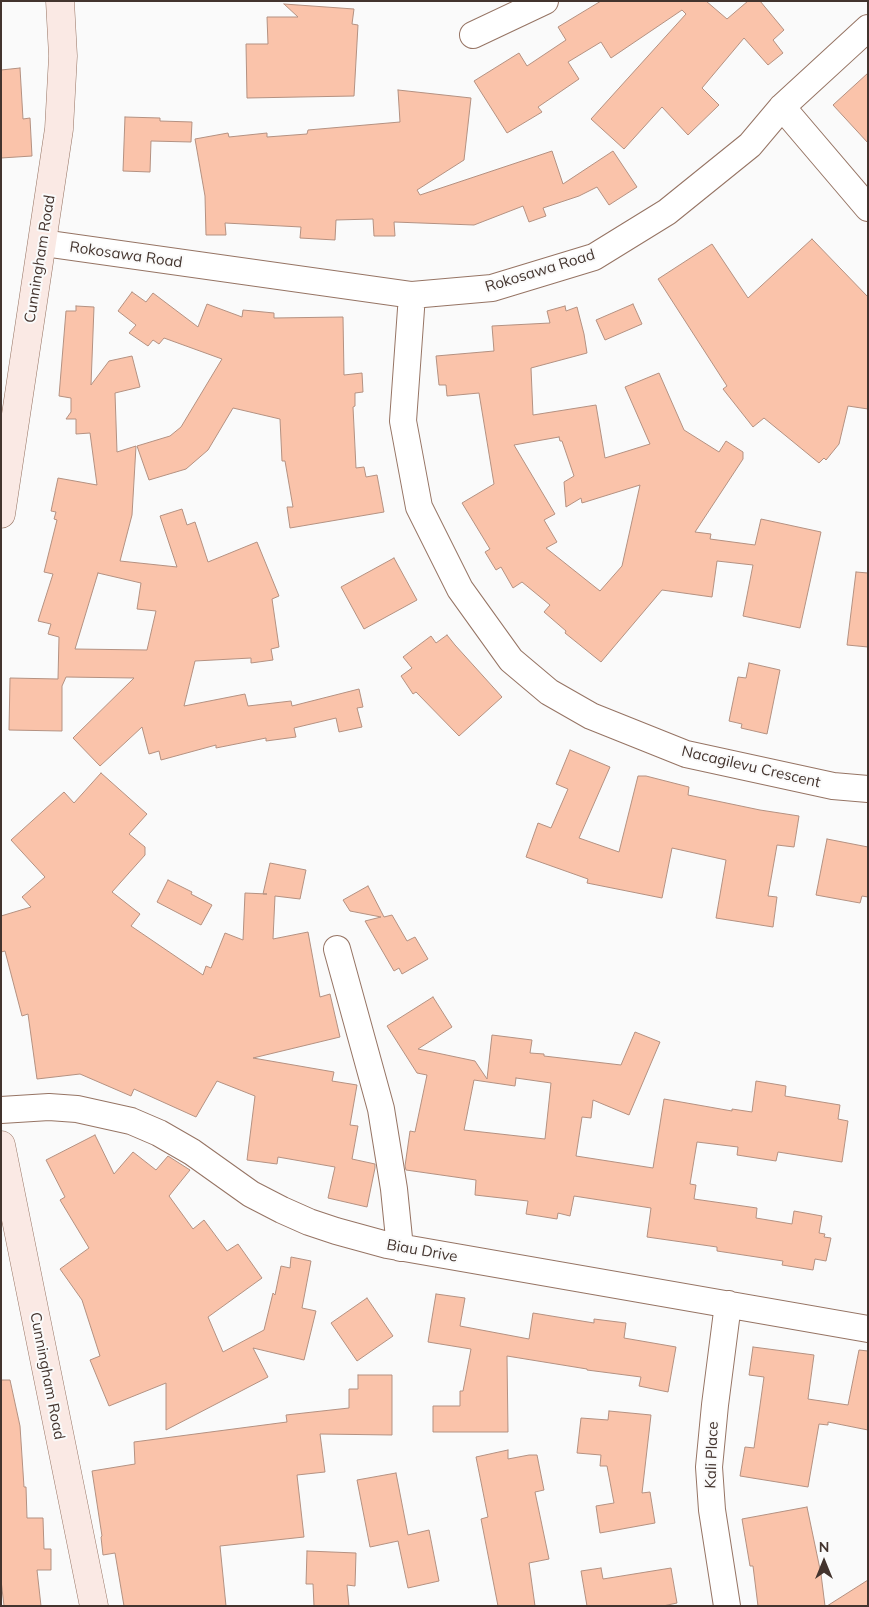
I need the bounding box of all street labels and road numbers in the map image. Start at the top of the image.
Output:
street label: Cunningham Road [21,194,59,324]
street label: Rokosawa Road [68,238,184,272]
street label: Rokosawa Road [483,246,597,296]
street label: Nacagilevu Crescent [680,742,822,792]
street label: Biau Drive [385,1236,459,1266]
street label: Cunningham Road [26,1311,68,1441]
street label: Kali Place [702,1421,722,1489]

